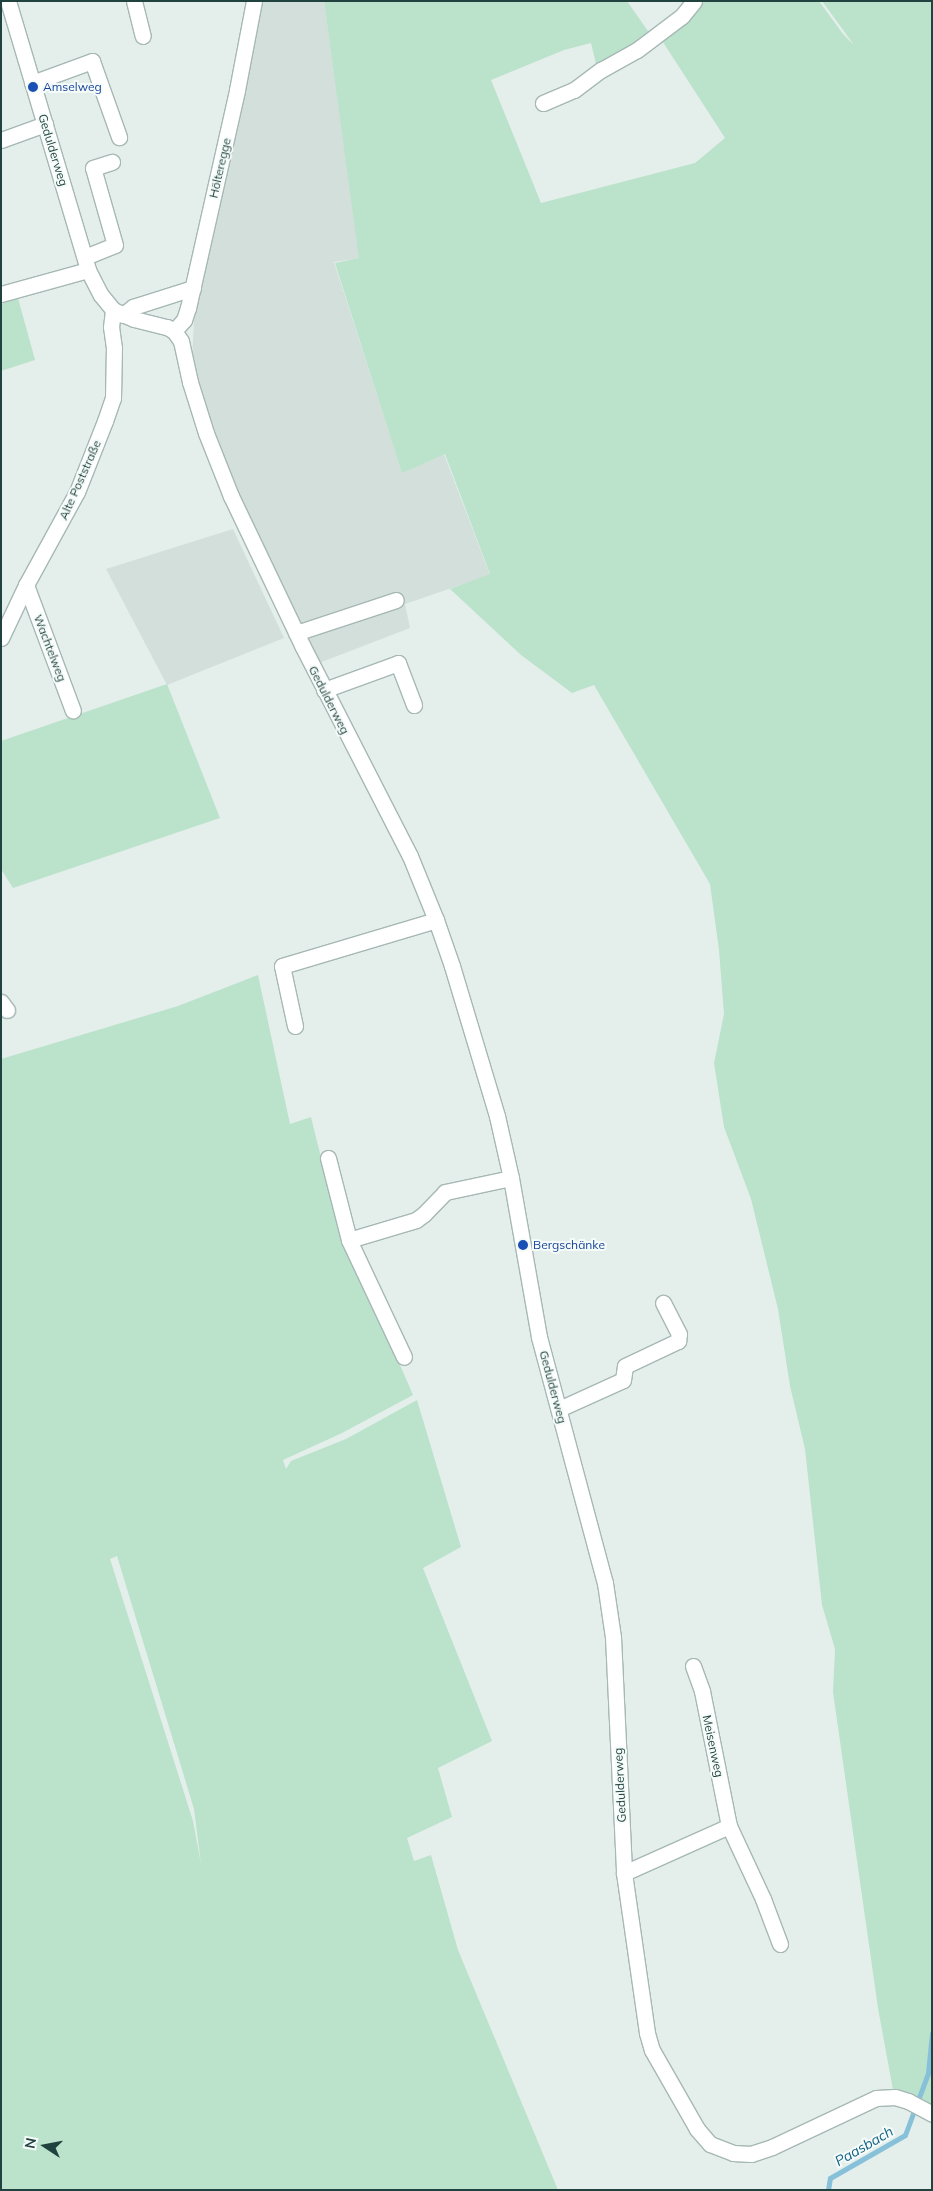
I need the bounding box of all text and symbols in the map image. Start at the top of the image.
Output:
place label: Amselweg [43,80,102,94]
marker: Amselweg [27,81,39,93]
street label: Gedulderweg [35,112,71,188]
street label: Hölteregge [206,136,234,200]
street label: Alte Poststraße [56,438,104,522]
street label: Wachtelweg [31,613,69,683]
street label: Gedulderweg [306,663,352,737]
place label: Bergschänke [533,1238,605,1252]
marker: Bergschänke [517,1239,529,1251]
street label: Gedulderweg [536,1349,570,1425]
street label: Meisenweg [699,1714,727,1778]
street label: Gedulderweg [611,1747,629,1823]
north arrow [20,2121,70,2171]
water label: Paasbach [832,2123,896,2169]
text: N [20,2136,40,2150]

